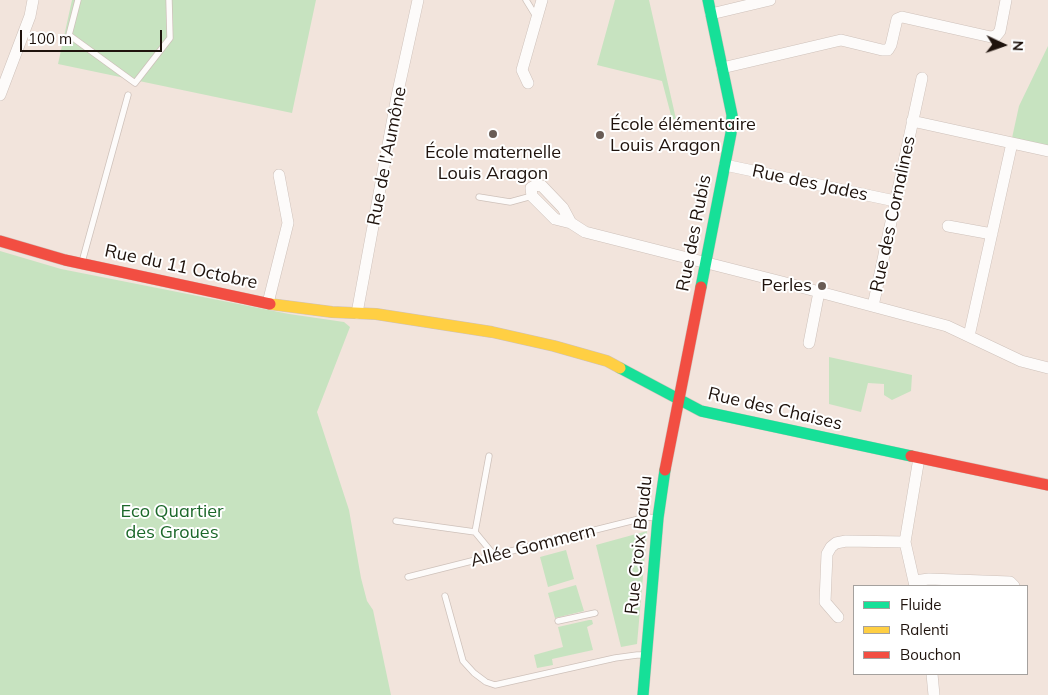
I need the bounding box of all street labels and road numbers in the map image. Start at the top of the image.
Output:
street label: Rue de l'Aumône [363,85,411,227]
street label: Rue des Cornalines [866,134,920,294]
street label: Rue des Jades [750,160,870,206]
street label: Rue des Rubis [672,173,716,293]
street label: Rue du 11 Octobre [103,240,259,294]
street label: Rue des Chaises [706,383,844,435]
street label: Rue Croix Baudu [621,474,657,616]
street label: Allée Gommern [468,520,598,572]

